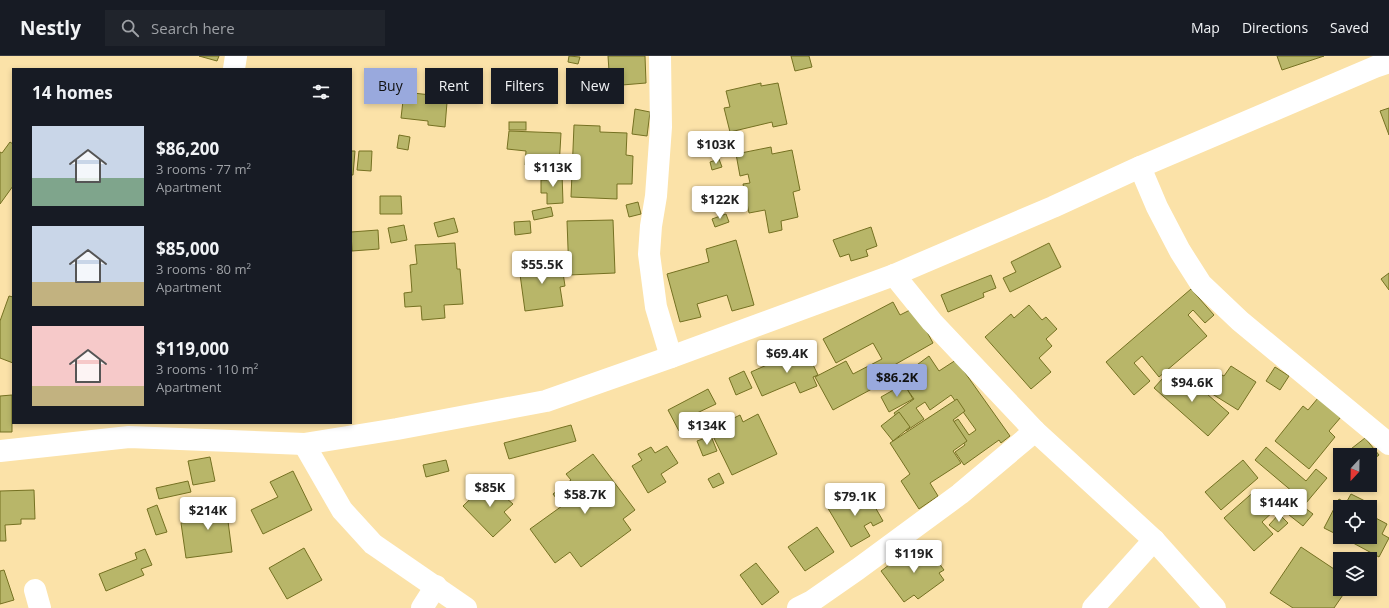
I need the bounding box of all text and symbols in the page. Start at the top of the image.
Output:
search box [105,10,385,46]
text: Nestly [20,15,81,41]
icon: search [119,17,141,39]
text: Search here [151,18,235,38]
text: Map [1191,18,1220,37]
text: Directions [1242,18,1308,37]
text: Saved [1330,18,1369,37]
chip: Buy [364,68,417,104]
chip: Rent [425,68,483,104]
chip: Filters [491,68,558,104]
chip: New [566,68,624,104]
text: 14 homes [32,81,113,104]
icon: filters [310,81,332,103]
pin: $103K [688,131,744,165]
text: $103K [697,135,735,153]
text: $86,200 [156,137,219,160]
icon: home [64,142,112,190]
pin: $113K [525,154,581,188]
text: $113K [534,158,572,176]
text: 3 rooms · 77 m² [156,160,251,178]
text: Apartment [156,178,221,196]
pin: $122K [692,186,748,220]
text: $122K [701,190,739,208]
text: $85,000 [156,237,219,260]
icon: home [64,242,112,290]
pin: $55.5K [509,251,575,285]
text: $55.5K [521,255,563,273]
text: 3 rooms · 80 m² [156,260,251,278]
text: Apartment [156,278,221,296]
text: $119,000 [156,337,229,360]
pin: $69.4K [754,340,820,374]
icon: home [64,342,112,390]
text: $69.4K [766,344,808,362]
text: 3 rooms · 110 m² [156,360,258,378]
pin: $86.2K [864,364,930,398]
text: $86.2K [876,368,918,386]
pin: $94.6K [1159,369,1225,403]
text: $94.6K [1171,373,1213,391]
text: Apartment [156,378,221,396]
pin: $134K [679,412,735,446]
text: $134K [688,416,726,434]
north arrow [1333,448,1377,492]
map controls [1333,448,1377,596]
pin: $85K [466,474,514,508]
text: $85K [475,478,505,496]
pin: $58.7K [552,481,618,515]
pin: $79.1K [822,483,888,517]
text: $58.7K [564,485,606,503]
text: $79.1K [834,487,876,505]
pin: $144K [1251,489,1307,523]
text: $144K [1260,493,1298,511]
pin: $214K [180,497,236,531]
button: locate [1333,500,1377,544]
text: $214K [189,501,227,519]
pin: $119K [886,540,942,574]
text: $119K [895,544,933,562]
button: layers [1333,552,1377,596]

